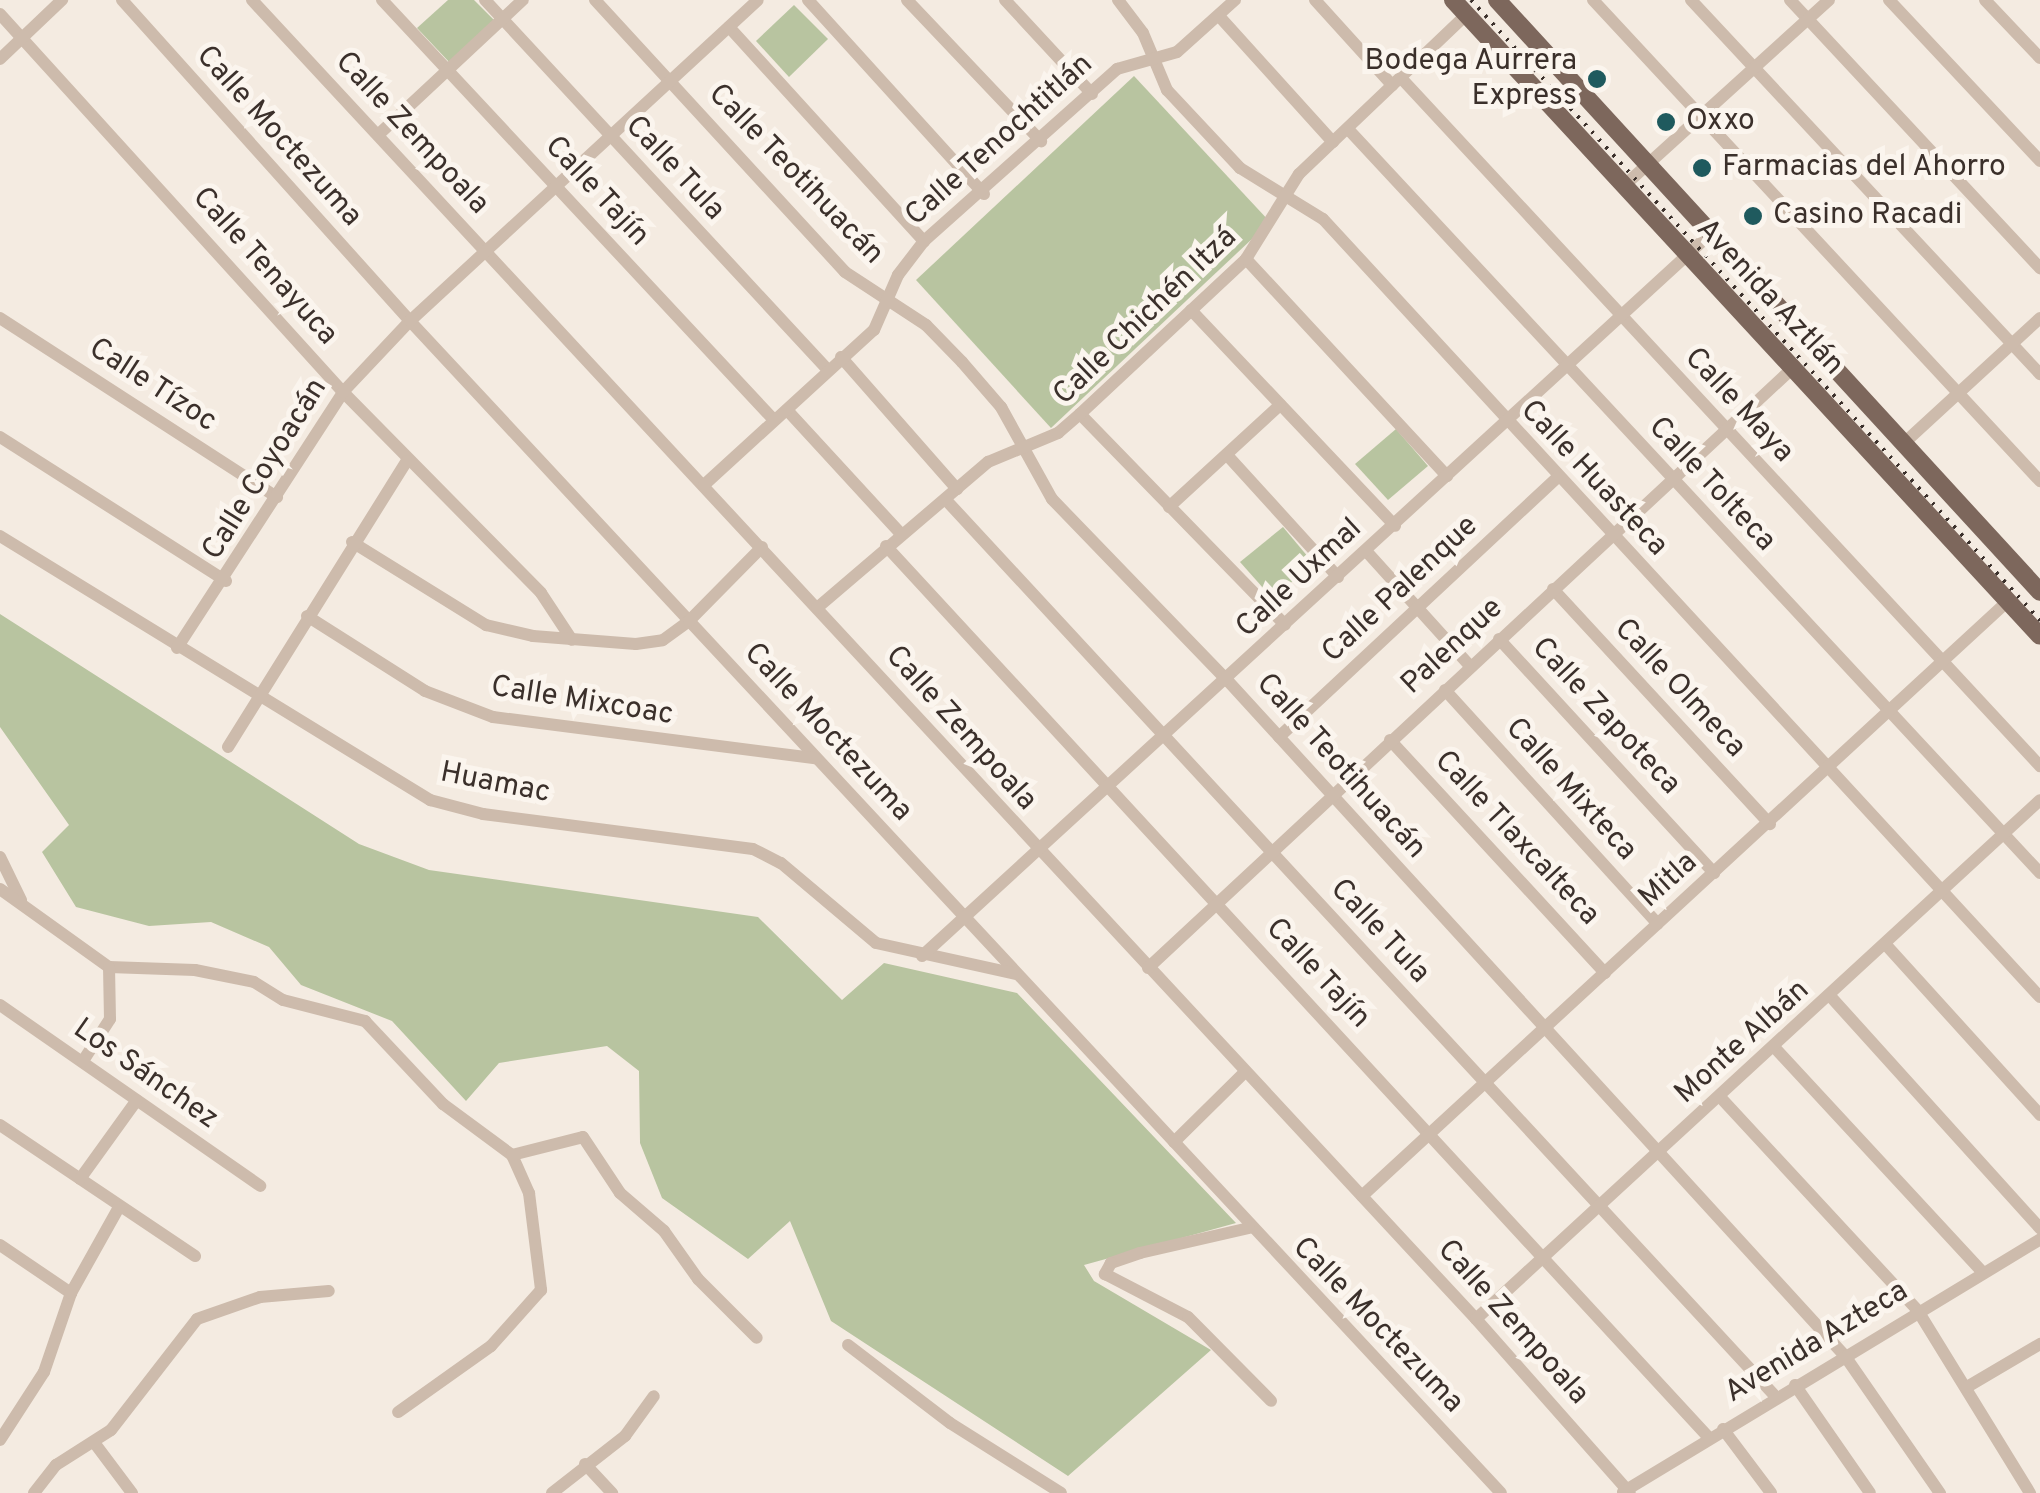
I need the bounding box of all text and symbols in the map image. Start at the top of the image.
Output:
street label: Calle Moctezuma [187,39,369,235]
place label: Bodega Aurrera Express [1363,44,1577,114]
street label: Calle Zempoala [326,45,496,223]
street label: Calle Tenochtitlán [898,47,1102,235]
marker: Bodega Aurrera Express [1586,68,1608,90]
street label: Calle Teotihuacán [699,77,891,273]
place label: Oxxo [1686,104,1755,140]
street label: Calle Tula [616,109,732,229]
marker: Oxxo [1655,111,1677,133]
street label: Calle Tajín [536,129,656,255]
place label: Farmacias del Ahorro [1722,150,2007,186]
marker: Farmacias del Ahorro [1691,157,1713,179]
street label: Calle Tenayuca [183,180,345,354]
place label: Casino Racadi [1773,198,1962,234]
marker: Casino Racadi [1742,205,1764,227]
street label: Avenida Aztlán [1687,212,1851,384]
street label: Calle Chichén Itzá [1047,220,1245,414]
street label: Calle Tízoc [81,331,223,441]
street label: Calle Maya [1676,341,1800,471]
street label: Calle Coyoacán [196,373,336,567]
street label: Calle Huasteca [1512,394,1674,564]
street label: Calle Tolteca [1639,410,1783,560]
street label: Calle Palenque [1316,509,1486,671]
street label: Calle Uxmal [1230,512,1370,646]
street label: Palenque [1395,591,1511,703]
street label: Calle Olmeca [1606,612,1752,766]
street label: Calle Zapoteca [1523,631,1687,803]
street label: Calle Moctezuma [735,636,919,830]
street label: Calle Zempoala [877,639,1043,819]
street label: Calle Teotihuacán [1247,666,1433,868]
street label: Calle Mixcoac [488,670,676,734]
street label: Calle Mixteca [1497,711,1643,869]
street label: Calle Tlaxcalteca [1425,744,1607,934]
street label: Huamac [437,756,553,812]
street label: Mitla [1632,846,1706,916]
street label: Calle Tula [1321,872,1437,992]
street label: Calle Tajín [1257,911,1377,1037]
street label: Monte Albán [1668,973,1818,1113]
street label: Los Sánchez [66,1012,224,1138]
street label: Calle Moctezuma [1284,1231,1470,1421]
street label: Calle Zempoala [1429,1233,1595,1413]
street label: Avenida Azteca [1718,1274,1916,1412]

